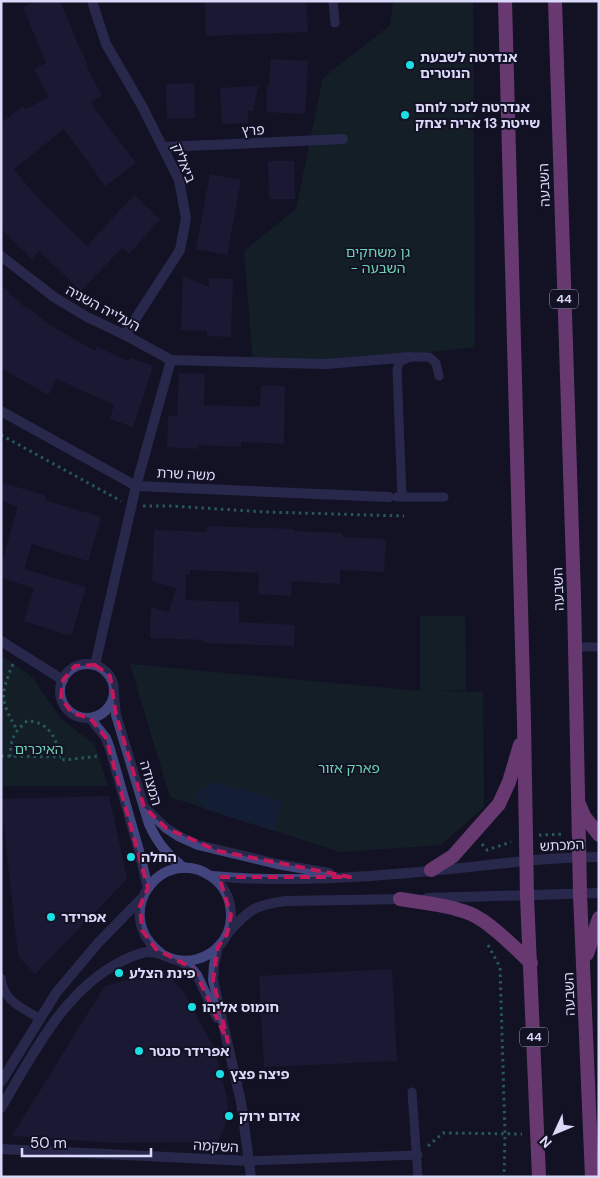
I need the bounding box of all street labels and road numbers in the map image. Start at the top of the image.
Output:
street label: פרץ [241,120,265,140]
street label: ביאליק [168,141,200,185]
street label: השבעה [534,163,554,207]
street label: העלייה השניה [63,281,143,335]
road number: 44 [550,290,578,308]
street label: משה שרת [156,463,216,485]
street label: השבעה [548,567,568,611]
street label: המצודה [136,758,166,808]
street label: המכתש [539,835,585,855]
street label: השבעה [559,972,579,1016]
road number: 44 [520,1028,548,1046]
street label: השקמה [193,1136,239,1156]

